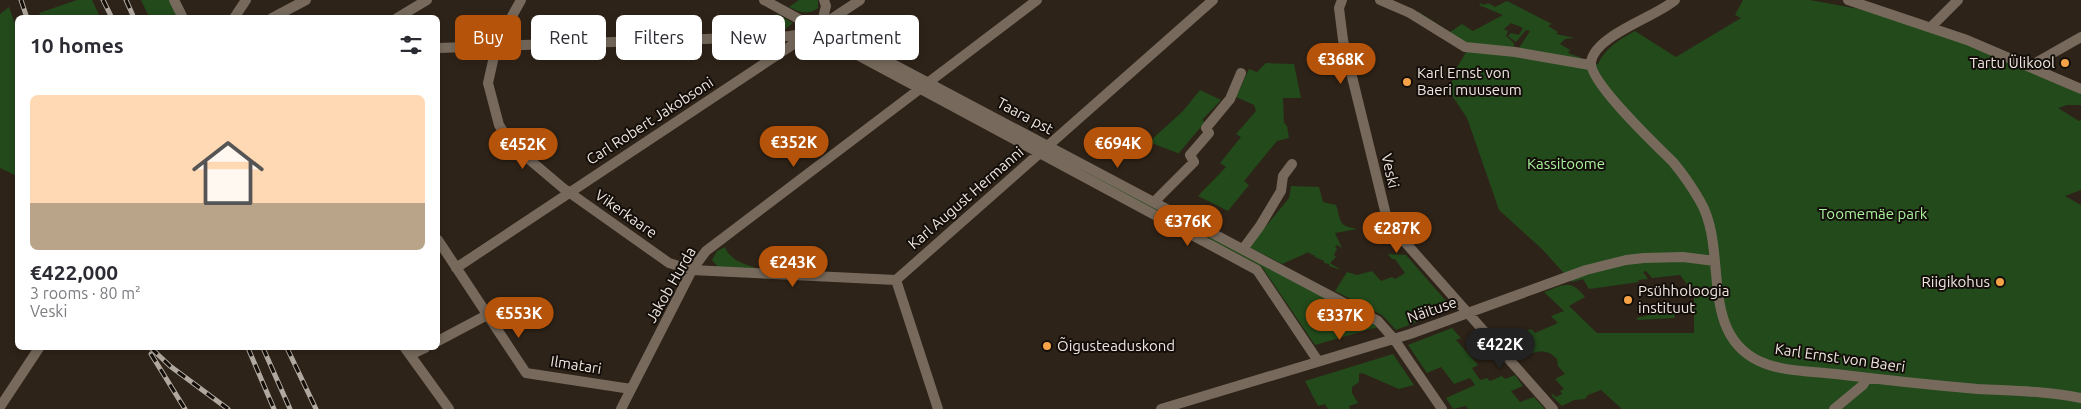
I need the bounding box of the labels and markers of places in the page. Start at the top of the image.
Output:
pin: €368K [1306,42,1376,85]
place label: Tartu Ülikool [1969,54,2055,71]
marker: Tartu Ülikool [2059,57,2071,69]
place label: Karl Ernst von Baeri muuseum [1417,64,1522,98]
marker: Karl Ernst von Baeri muuseum [1401,76,1413,88]
pin: €352K [759,126,829,168]
pin: €694K [1083,126,1153,169]
pin: €452K [488,128,558,170]
pin: €376K [1153,204,1223,247]
pin: €287K [1362,212,1432,254]
pin: €243K [758,246,828,288]
place label: Riigikohus [1921,273,1990,290]
marker: Riigikohus [1994,276,2006,288]
place label: Psühholoogia instituut [1638,282,1729,316]
marker: Psühholoogia instituut [1622,294,1634,306]
pin: €553K [484,296,554,339]
pin: €337K [1305,298,1375,341]
pin: €422K [1465,328,1535,370]
place label: Õigusteaduskond [1057,336,1175,354]
marker: Õigusteaduskond [1041,340,1053,352]

